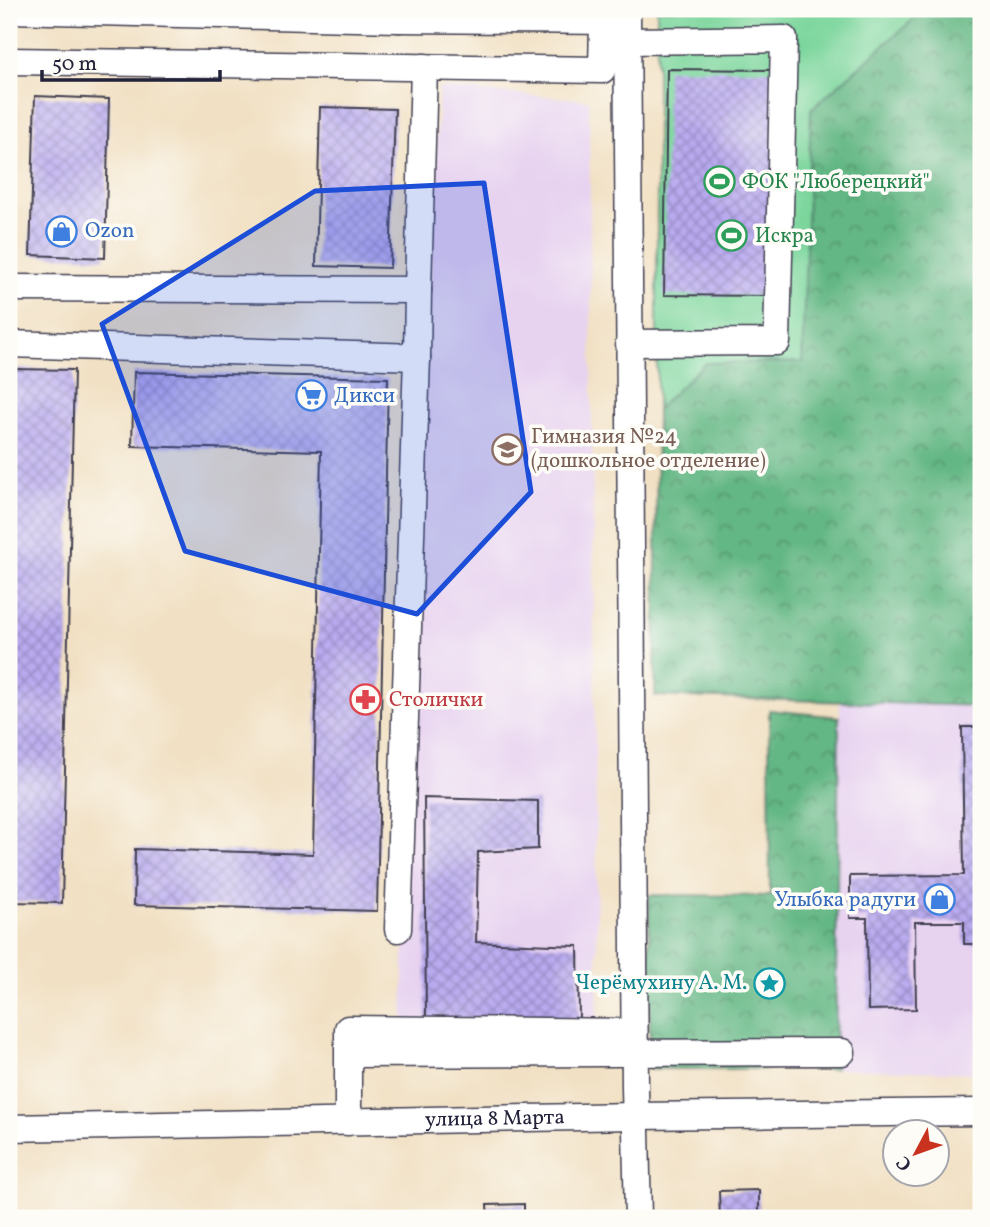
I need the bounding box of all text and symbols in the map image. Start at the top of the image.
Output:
scale bar [42,38,220,82]
text: 50 m [52,50,97,79]
sports icon: ФОК "Люберецкий" [702,165,736,199]
place label: ФОК "Люберецкий" [742,168,930,197]
shop icon: Ozon [45,214,79,248]
place label: Ozon [85,217,135,246]
sports icon: Искра [715,219,749,253]
place label: Искра [755,222,814,251]
supermarket icon: Дикси [294,379,328,413]
place label: Дикси [334,382,395,411]
place label: Гимназия №24 (дошкольное отделение) [531,423,766,476]
school or university icon: Гимназия №24 (дошкольное отделение) [491,432,525,466]
pharmacy icon: Столички [349,683,383,717]
place label: Столички [389,686,483,715]
shop icon: Улыбка радуги [922,883,956,917]
place label: Улыбка радуги [775,886,916,915]
place icon: Черёмухину А. М. [753,966,787,1000]
place label: Черёмухину А. М. [575,969,747,998]
street label: улица 8 Марта [425,1103,565,1135]
north arrow [881,1118,951,1188]
text: С [891,1150,918,1176]

